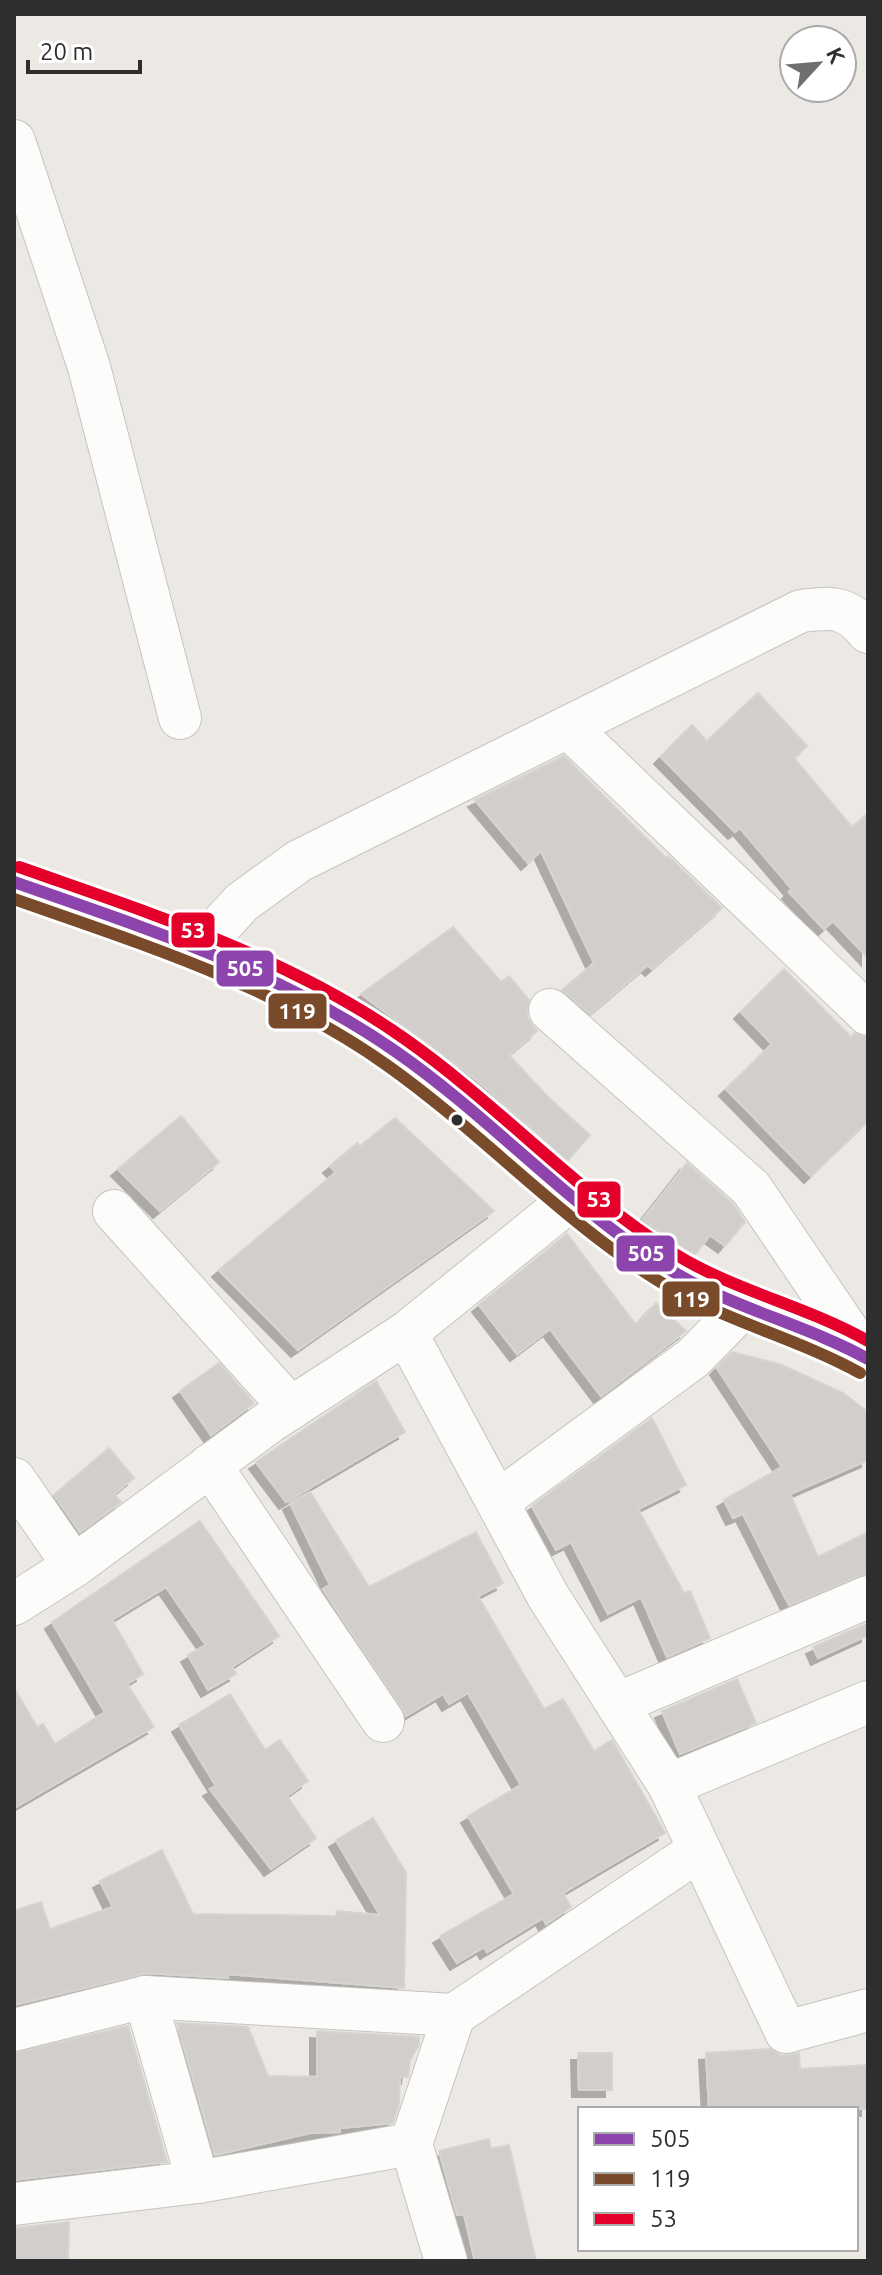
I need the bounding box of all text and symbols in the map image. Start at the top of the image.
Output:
scale bar [28,24,140,74]
north arrow [778,24,858,104]
text: 20 m [40,38,93,65]
text: K [822,43,851,67]
line badge: 53 [170,911,216,949]
text: 53 [181,917,205,942]
line badge: 505 [215,949,275,988]
text: 505 [226,955,264,980]
line badge: 119 [267,992,328,1030]
text: 119 [278,998,316,1023]
unlabelled marker [449,1112,465,1128]
line badge: 53 [576,1180,622,1219]
text: 53 [587,1186,611,1211]
line badge: 505 [615,1234,676,1273]
text: 505 [627,1240,665,1265]
line badge: 119 [661,1280,721,1318]
text: 119 [672,1286,710,1311]
legend [578,2107,858,2251]
text: 505 [650,2125,691,2152]
text: 119 [650,2165,691,2192]
text: 53 [650,2205,677,2232]

